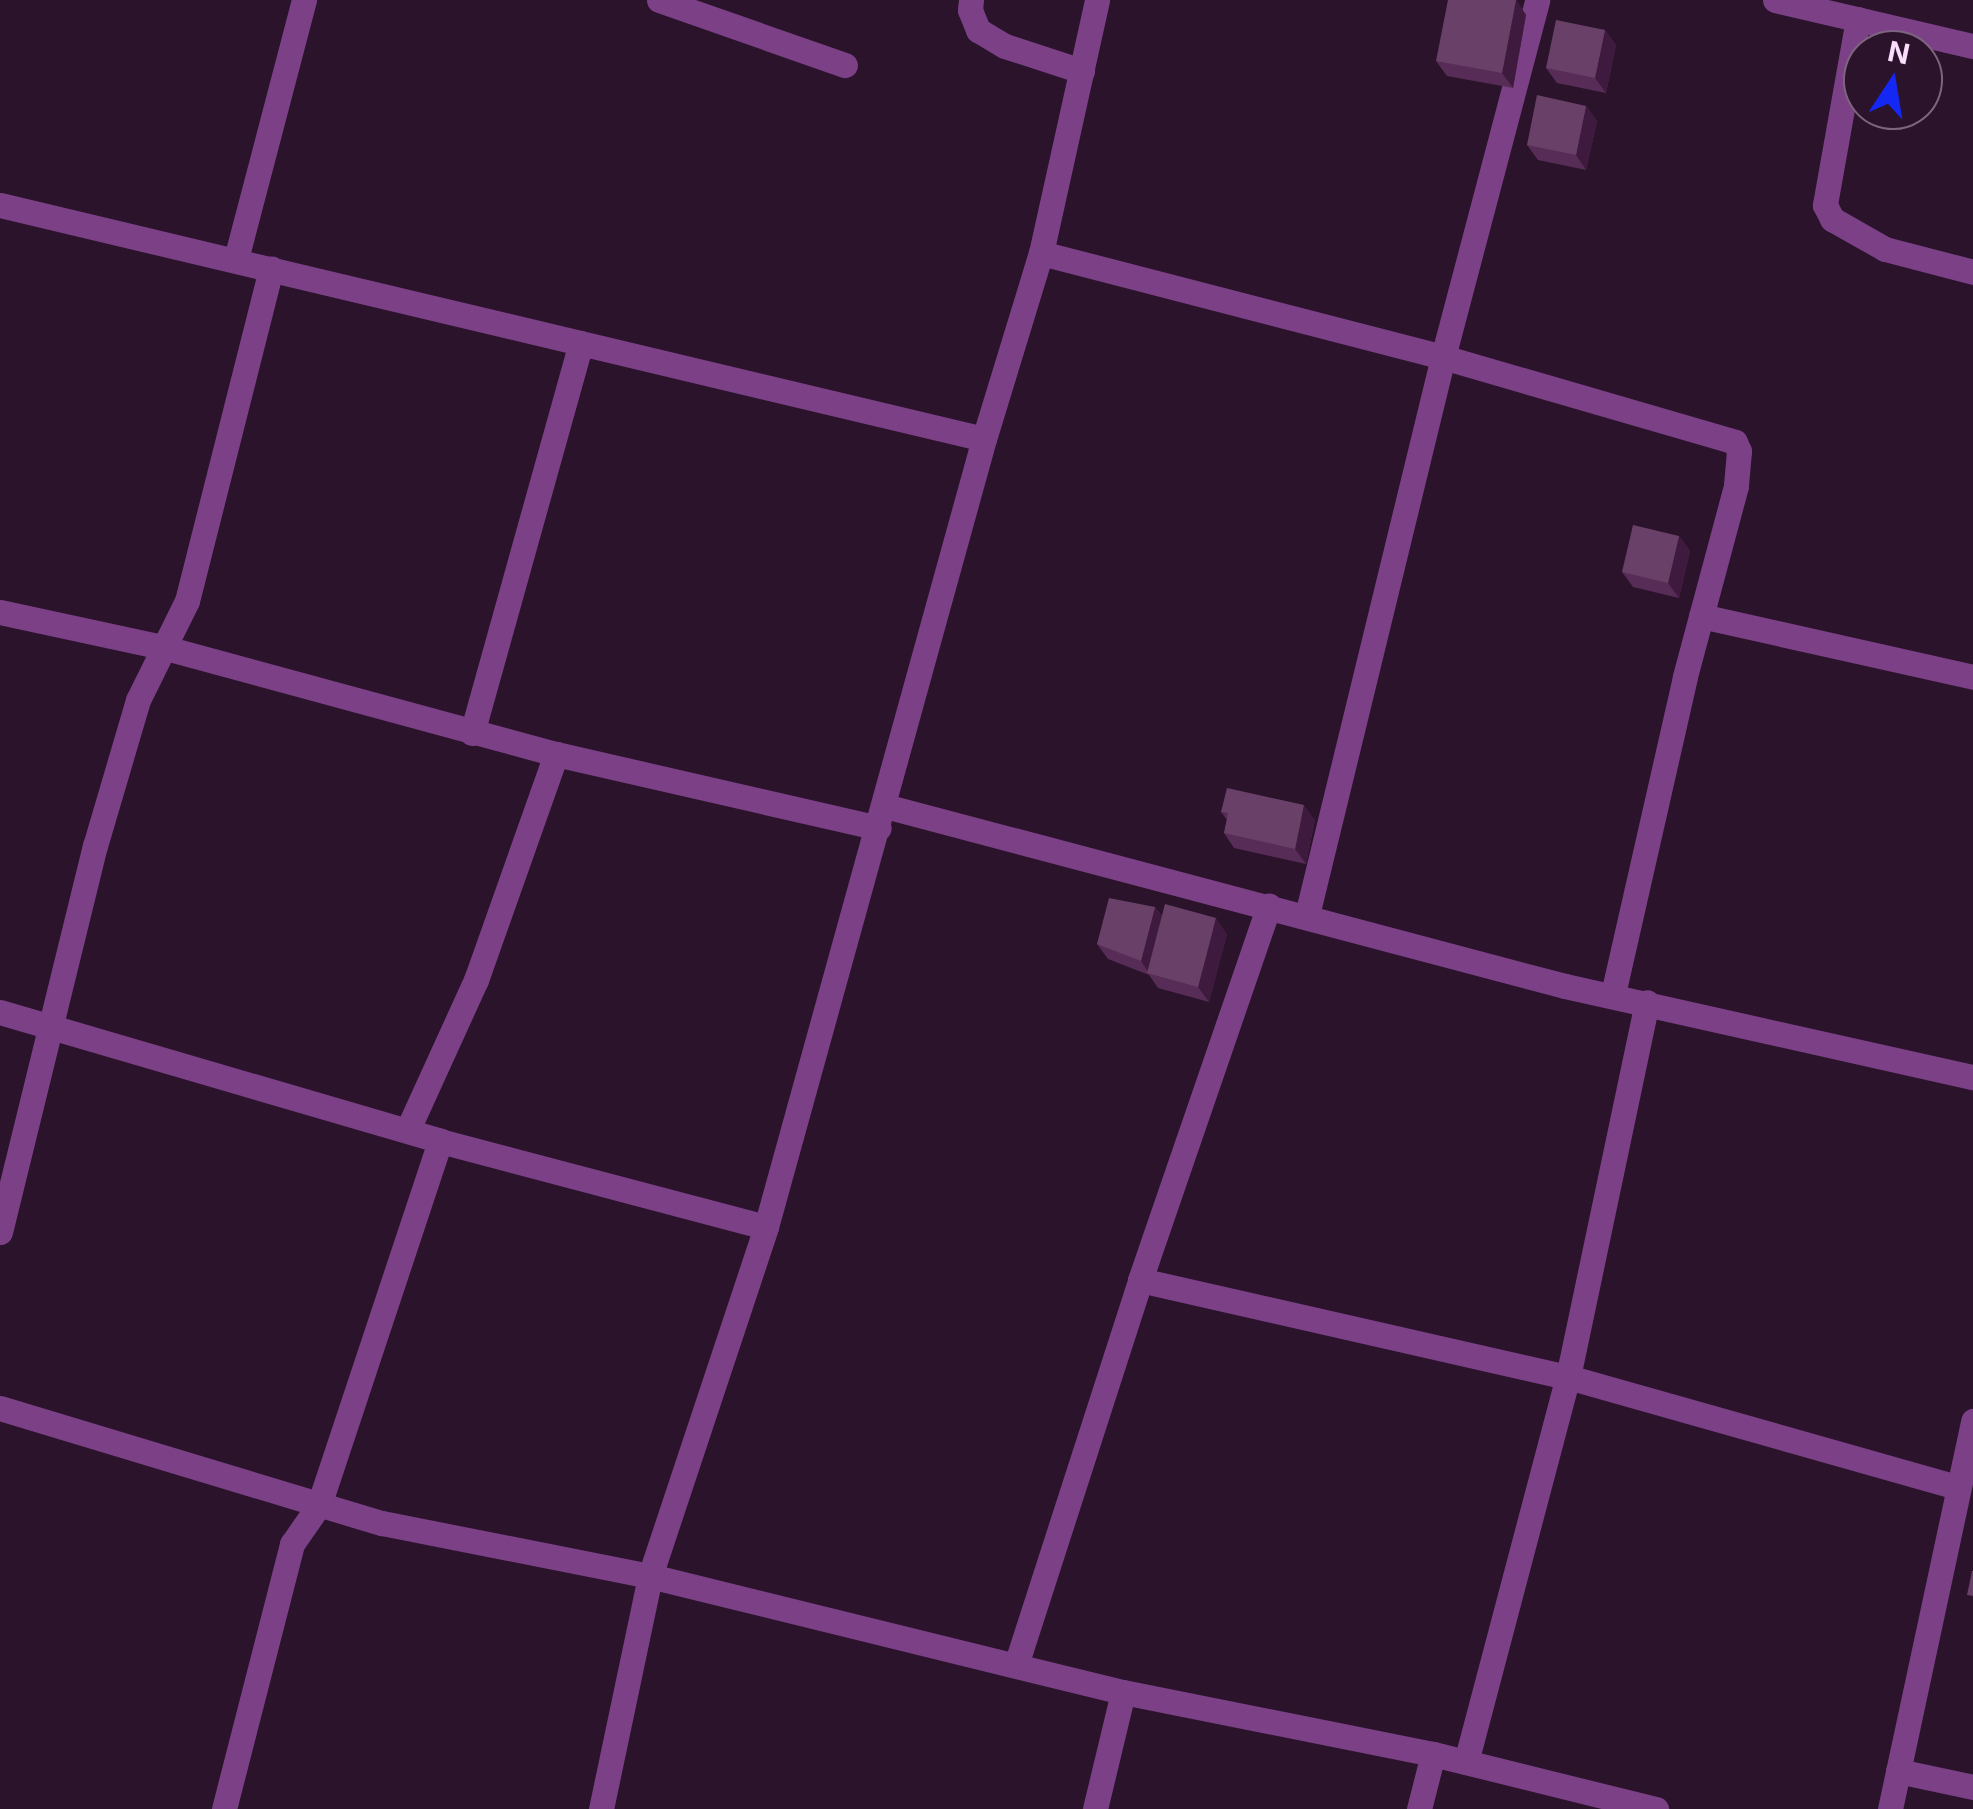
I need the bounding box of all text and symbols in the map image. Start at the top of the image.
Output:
north arrow [1843,30,1943,130]
text: N [1885,34,1913,71]

